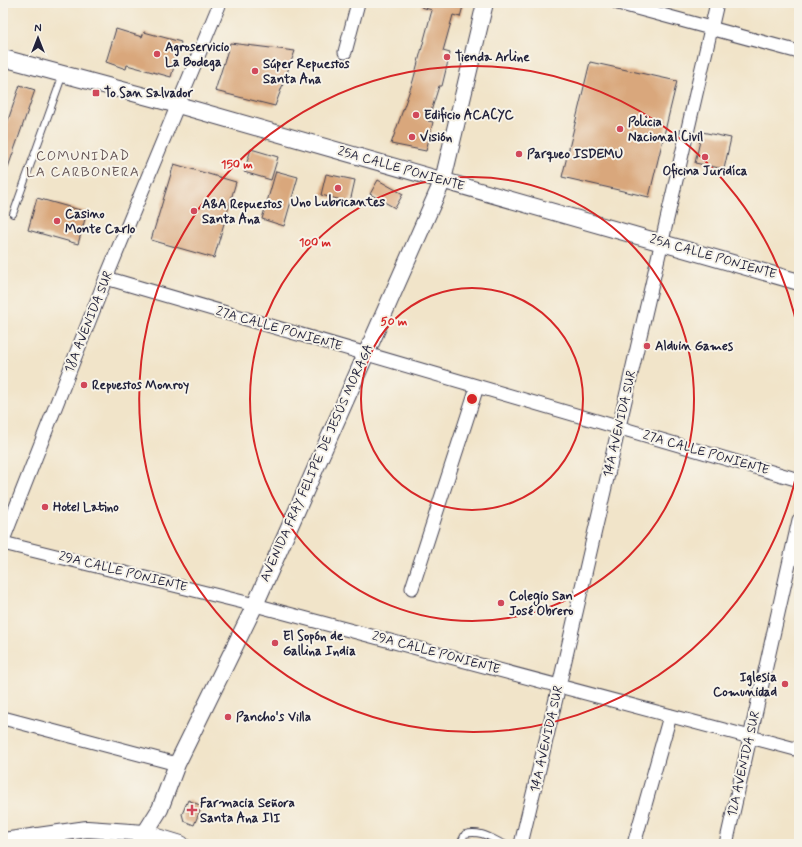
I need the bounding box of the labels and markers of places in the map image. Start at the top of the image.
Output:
place label: Agroservicio La Bodega [165,39,230,72]
marker: Agroservicio La Bodega [152,49,162,59]
place label: Tienda Arline [455,49,530,66]
marker: Tienda Arline [442,52,452,62]
place label: Súper Repuestos Santa Ana [263,56,350,88]
marker: Súper Repuestos Santa Ana [250,66,260,76]
place label: To San Salvador [104,85,193,102]
marker: To San Salvador [91,88,101,98]
place label: Edificio ACACYC [424,107,515,124]
marker: Edificio ACACYC [411,110,421,120]
place label: Policia Nacional Civil [628,114,703,146]
marker: Policia Nacional Civil [615,124,625,134]
place label: Visión [420,129,453,146]
marker: Visión [407,132,417,142]
place label: Parqueo ISDEMU [527,146,623,163]
marker: Parqueo ISDEMU [514,149,524,159]
marker: Oficina Juridíca [700,152,710,162]
place label: Oficina Juridíca [663,163,748,180]
marker: Uno Lubricantes [333,183,343,193]
place label: Uno Lubricantes [291,194,385,211]
place label: A&A Repuestos Santa Ana [202,196,282,228]
place label: Casino Monte Carlo [65,206,136,238]
marker: A&A Repuestos Santa Ana [189,206,199,216]
marker: Casino Monte Carlo [52,216,62,226]
place label: Alduin Games [655,338,733,355]
marker: Alduin Games [642,341,652,351]
place label: Repuestos Monroy [92,377,189,394]
marker: Repuestos Monroy [79,380,89,390]
centre of rings [465,392,479,406]
place label: Hotel Latino [53,499,119,516]
marker: Hotel Latino [40,502,50,512]
place label: Colegio San José Obrero [509,588,574,620]
marker: Colegio San José Obrero [496,598,506,608]
place label: El Sopón de Gallina India [283,628,356,660]
marker: El Sopón de Gallina India [270,638,280,648]
place label: Iglesia Comunidad [713,669,777,701]
marker: Iglesia Comunidad [780,679,790,689]
place label: Pancho's Villa [236,709,311,726]
marker: Pancho's Villa [223,712,233,722]
place label: Farmacia Señora Santa Ana III [200,795,295,827]
marker: Farmacia Señora Santa Ana III [187,805,197,815]

